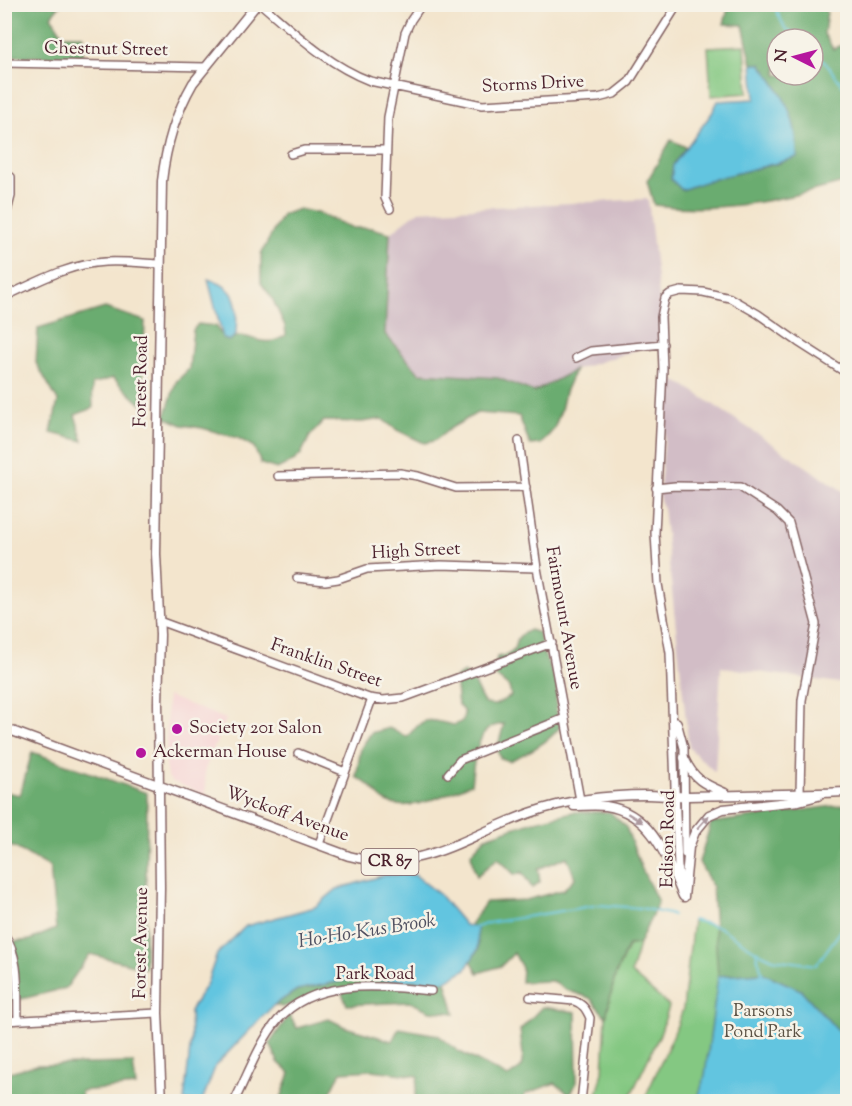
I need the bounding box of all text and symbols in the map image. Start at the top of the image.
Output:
north arrow [765,27,825,87]
street label: Chestnut Street [44,36,168,64]
text: N [770,48,795,63]
street label: Storms Drive [481,69,585,101]
street label: Forest Road [128,335,156,427]
street label: High Street [371,537,461,567]
street label: Fairmount Avenue [538,544,588,692]
street label: Franklin Street [267,633,385,695]
place label: Society 201 Salon [189,716,322,742]
marker: Society 201 Salon [170,722,184,736]
place label: Ackerman House [153,740,287,766]
marker: Ackerman House [134,746,148,760]
street label: Wyckoff Avenue [222,781,352,849]
street label: Edison Road [655,790,683,888]
one-way arrow [626,813,643,824]
one-way arrow [696,815,709,830]
road number: CR 87 [362,849,418,875]
street label: Forest Avenue [128,887,156,999]
water label: Ho-Ho-Kus Brook [296,907,438,957]
street label: Park Road [336,962,414,988]
park label: Parsons Pond Park [724,999,802,1046]

